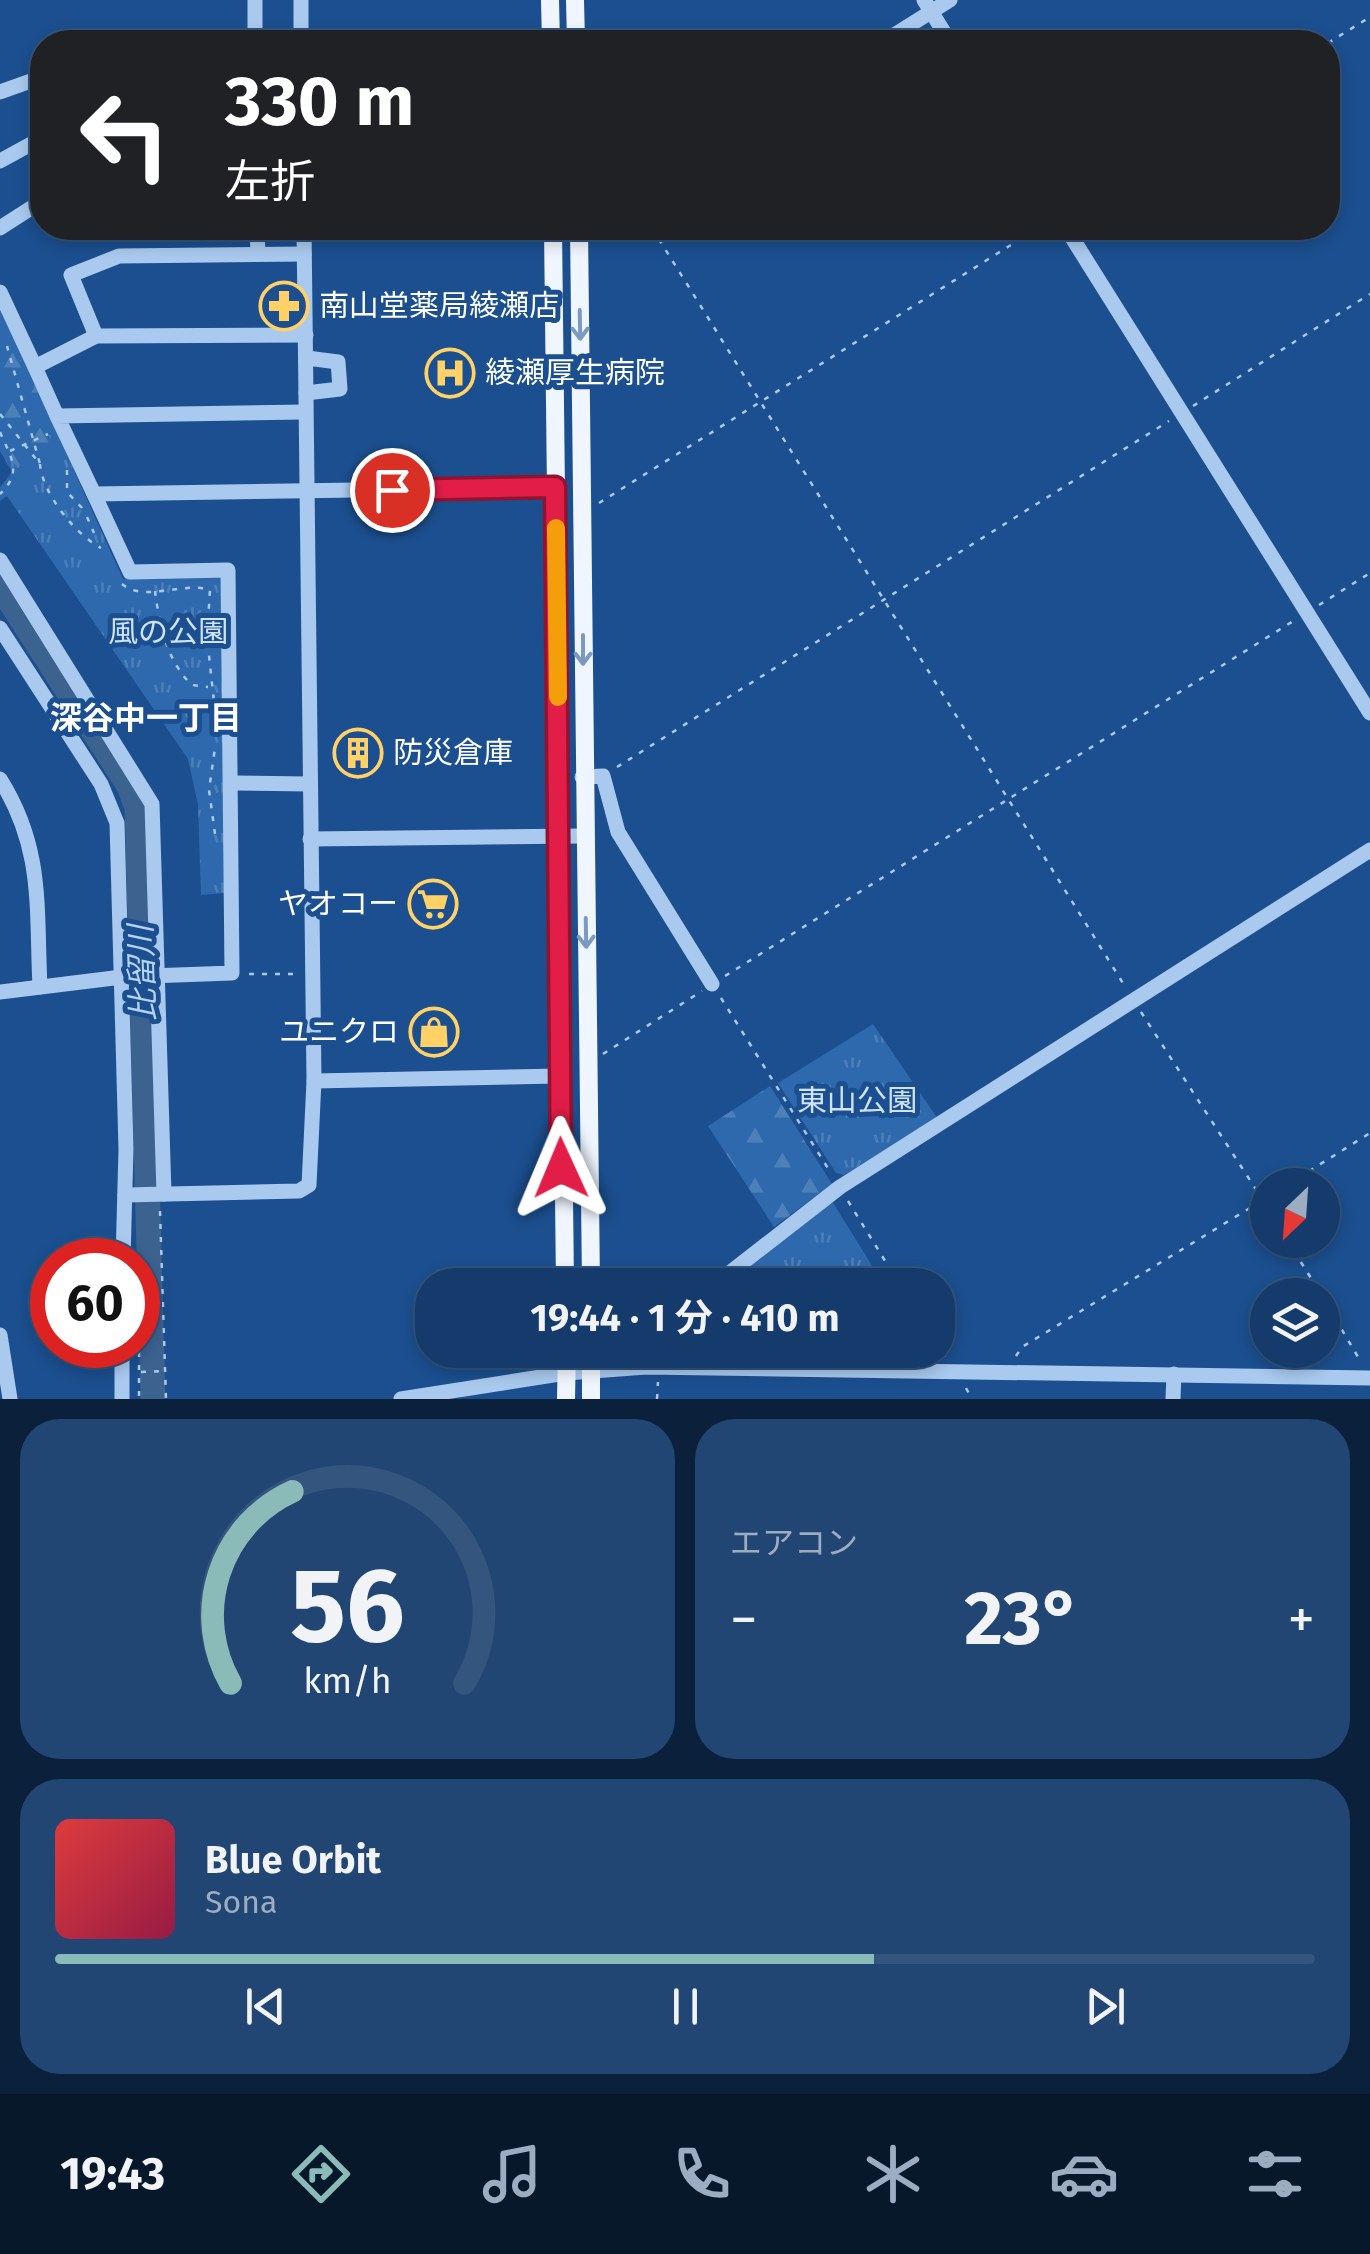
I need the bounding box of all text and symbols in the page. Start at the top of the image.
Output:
text: 330 m [225,60,415,144]
icon: left [60,70,190,200]
text: 左折 [225,155,315,209]
pharmacy icon: 南山堂薬局綾瀬店 [258,280,310,332]
place label: 南山堂薬局綾瀬店 [319,288,559,324]
one-way arrow [570,308,590,340]
hospital icon: 綾瀬厚生病院 [424,347,476,399]
place label: 綾瀬厚生病院 [485,355,665,391]
pin [350,448,435,533]
icon: arrive [365,463,420,518]
park label: 風の公園 [108,614,228,650]
one-way arrow [574,632,592,665]
district label: 深谷中一丁目 [50,699,242,737]
building icon: 防災倉庫 [332,727,384,779]
place label: 防災倉庫 [393,735,513,771]
supermarket icon: ヤオコー [407,878,459,930]
place label: ヤオコー [278,886,398,922]
one-way arrow [576,917,595,949]
water label: 比留川 [121,921,163,1022]
shop icon: ユニクロ [408,1006,460,1058]
place label: ユニクロ [279,1014,399,1050]
park label: 東山公園 [797,1083,917,1119]
position arrow [509,1116,613,1220]
north arrow [1250,1168,1340,1258]
map controls [1250,1168,1340,1368]
speed limit sign: 60 [30,1238,160,1368]
button: layers [1250,1278,1340,1368]
text: 19:44 · 1 分 · 410 m [530,1295,840,1341]
text: エアコン [730,1524,858,1562]
text: 56 [290,1544,405,1669]
text: 23° [964,1574,1081,1664]
text: − [730,1587,758,1653]
text: + [1288,1587,1315,1653]
text: km/h [303,1660,392,1702]
text: Blue Orbit [205,1837,381,1883]
text: Sona [205,1883,277,1921]
icon: previous [238,1979,293,2034]
icon: pause [658,1979,713,2034]
icon: next [1078,1979,1133,2034]
icon: directions [286,2139,356,2209]
icon: music [477,2139,547,2209]
icon: phone [667,2139,737,2209]
icon: climate [858,2139,928,2209]
icon: car [1049,2139,1119,2209]
icon: filters [1240,2139,1310,2209]
text: 19:43 [60,2147,165,2201]

